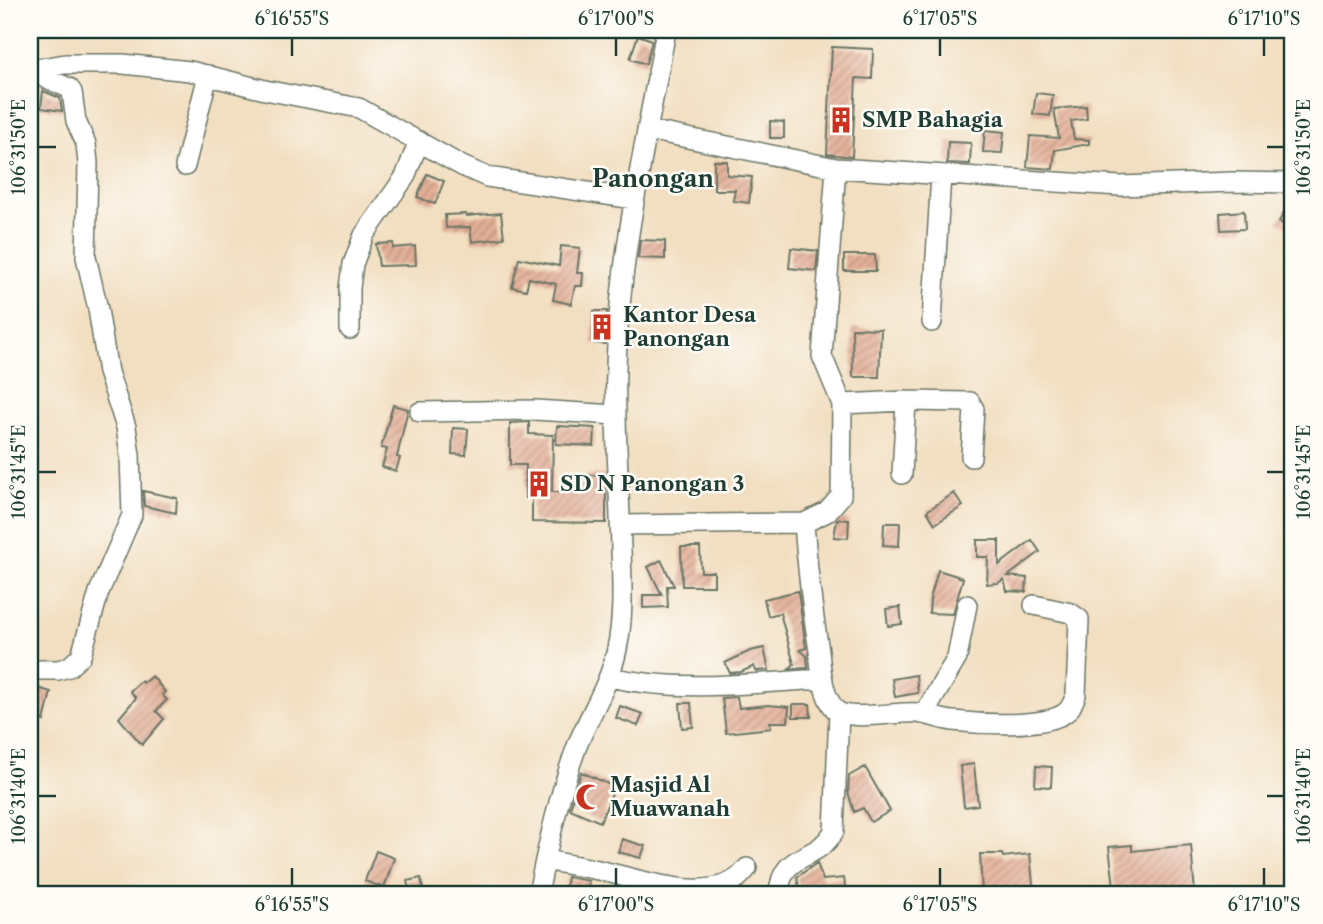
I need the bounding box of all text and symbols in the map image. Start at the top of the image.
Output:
text: 6°16'55"S [255,8,329,30]
text: 6°17'00"S [578,8,654,30]
text: 6°17'05"S [902,8,978,30]
text: 6°17'10"S [1228,8,1300,30]
text: 106°31'50"E [8,99,30,195]
text: 106°31'50"E [1293,99,1315,195]
building icon: SMP Bahagia [826,105,856,135]
place label: SMP Bahagia [862,107,1004,132]
district label: Panongan [592,164,715,193]
place label: Kantor Desa Panongan [623,302,757,351]
building icon: Kantor Desa Panongan [587,312,617,342]
text: 106°31'45"E [8,425,30,519]
text: 106°31'45"E [1293,425,1315,519]
building icon: SD N Panongan 3 [524,469,554,499]
place label: SD N Panongan 3 [560,471,744,496]
text: 106°31'40"E [8,748,30,844]
text: 106°31'40"E [1293,748,1315,844]
place label: Masjid Al Muawanah [610,772,731,821]
mosque icon: Masjid Al Muawanah [574,782,604,812]
text: 6°16'55"S [255,894,329,916]
text: 6°17'00"S [578,894,654,916]
text: 6°17'05"S [902,894,978,916]
text: 6°17'10"S [1228,894,1300,916]

